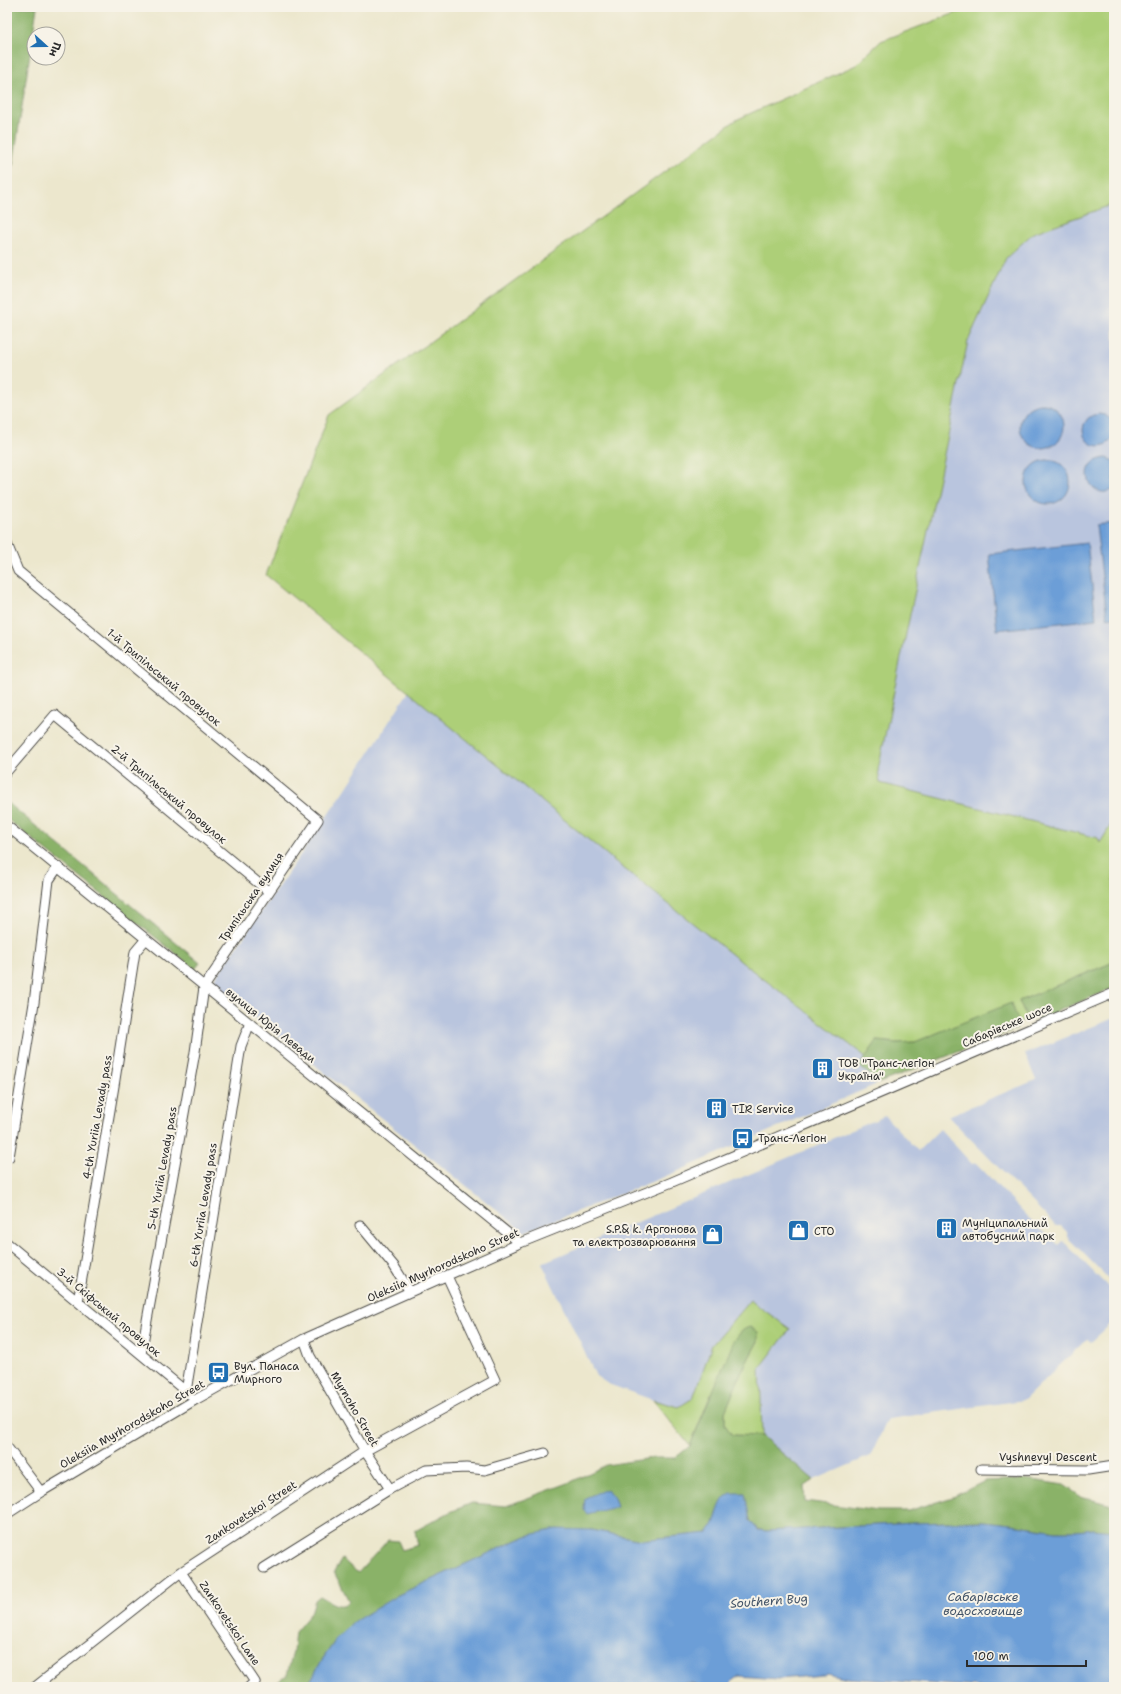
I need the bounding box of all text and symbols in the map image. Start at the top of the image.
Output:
north arrow [26,26,66,66]
text: Пн [45,40,64,59]
street label: 1-й Трипільський провулок [104,625,224,730]
street label: 2-й Трипільський провулок [108,741,230,847]
street label: Трипільська вулиця [216,849,287,945]
street label: вулиця Юрія Левади [223,984,319,1066]
street label: Сабарівське шосе [960,1000,1054,1051]
street label: 4-th Yuriia Levady pass [79,1054,116,1180]
building icon: ТОВ "Транс-легіон Україна" [809,1056,835,1082]
place label: ТОВ "Транс-легіон Україна" [838,1056,934,1084]
building icon: TIR Service [704,1096,730,1122]
place label: TIR Service [732,1102,794,1117]
street label: 5-th Yuriia Levady pass [144,1105,181,1231]
bus stop icon: Транс-Легіон [729,1125,755,1151]
place label: Транс-Легіон [758,1131,827,1146]
street label: 6-th Yuriia Levady pass [186,1142,221,1268]
building icon: Муніципальний автобусний парк [933,1216,959,1242]
place label: Муніципальний автобусний парк [962,1216,1055,1244]
shop icon: СТО [785,1218,811,1244]
place label: S.P.& k. Аргонова та електрозварювання [572,1222,696,1250]
shop icon: S.P.& k. Аргонова та електрозварювання [699,1222,725,1248]
place label: СТО [814,1224,834,1239]
street label: Oleksiia Myrhorodskoho Street [365,1225,522,1306]
street label: 3-й Скіфський провулок [53,1264,164,1360]
bus stop icon: Вул. Панаса Мирного [206,1359,232,1385]
place label: Вул. Панаса Мирного [234,1359,299,1387]
street label: Myrnoho Street [327,1369,382,1450]
street label: Oleksiia Myrhorodskoho Street [57,1377,208,1472]
street label: Vyshnevyi Descent [999,1450,1097,1465]
street label: Zankovetskoi Street [203,1477,300,1547]
street label: Zankovetskoi Lane [196,1578,263,1669]
water label: Сабарівське водосховище [943,1589,1023,1619]
water label: Southern Bug [730,1590,808,1612]
scale bar [967,1642,1086,1668]
text: 100 m [973,1648,1009,1664]

